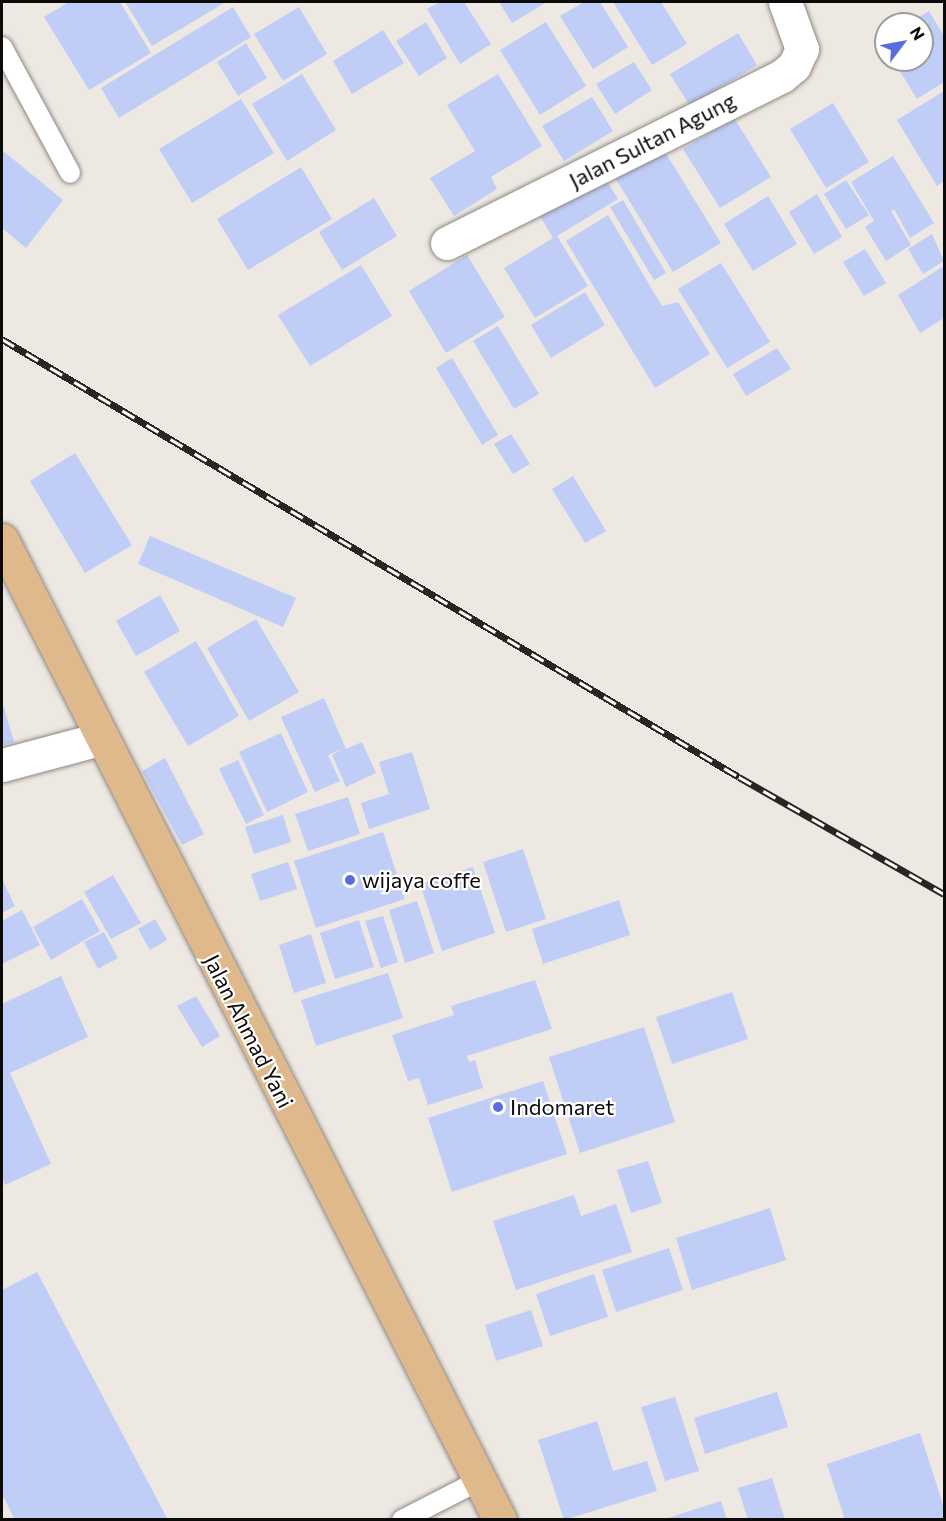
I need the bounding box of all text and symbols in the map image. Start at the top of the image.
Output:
north arrow [874,12,934,72]
text: N [907,23,929,43]
street label: Jalan Sultan Agung [564,87,740,193]
place label: wijaya coffe [362,867,481,893]
marker: wijaya coffe [343,873,357,887]
street label: Jalan Ahmad Yani [199,950,299,1112]
place label: Indomaret [510,1094,614,1120]
marker: Indomaret [491,1100,505,1114]

